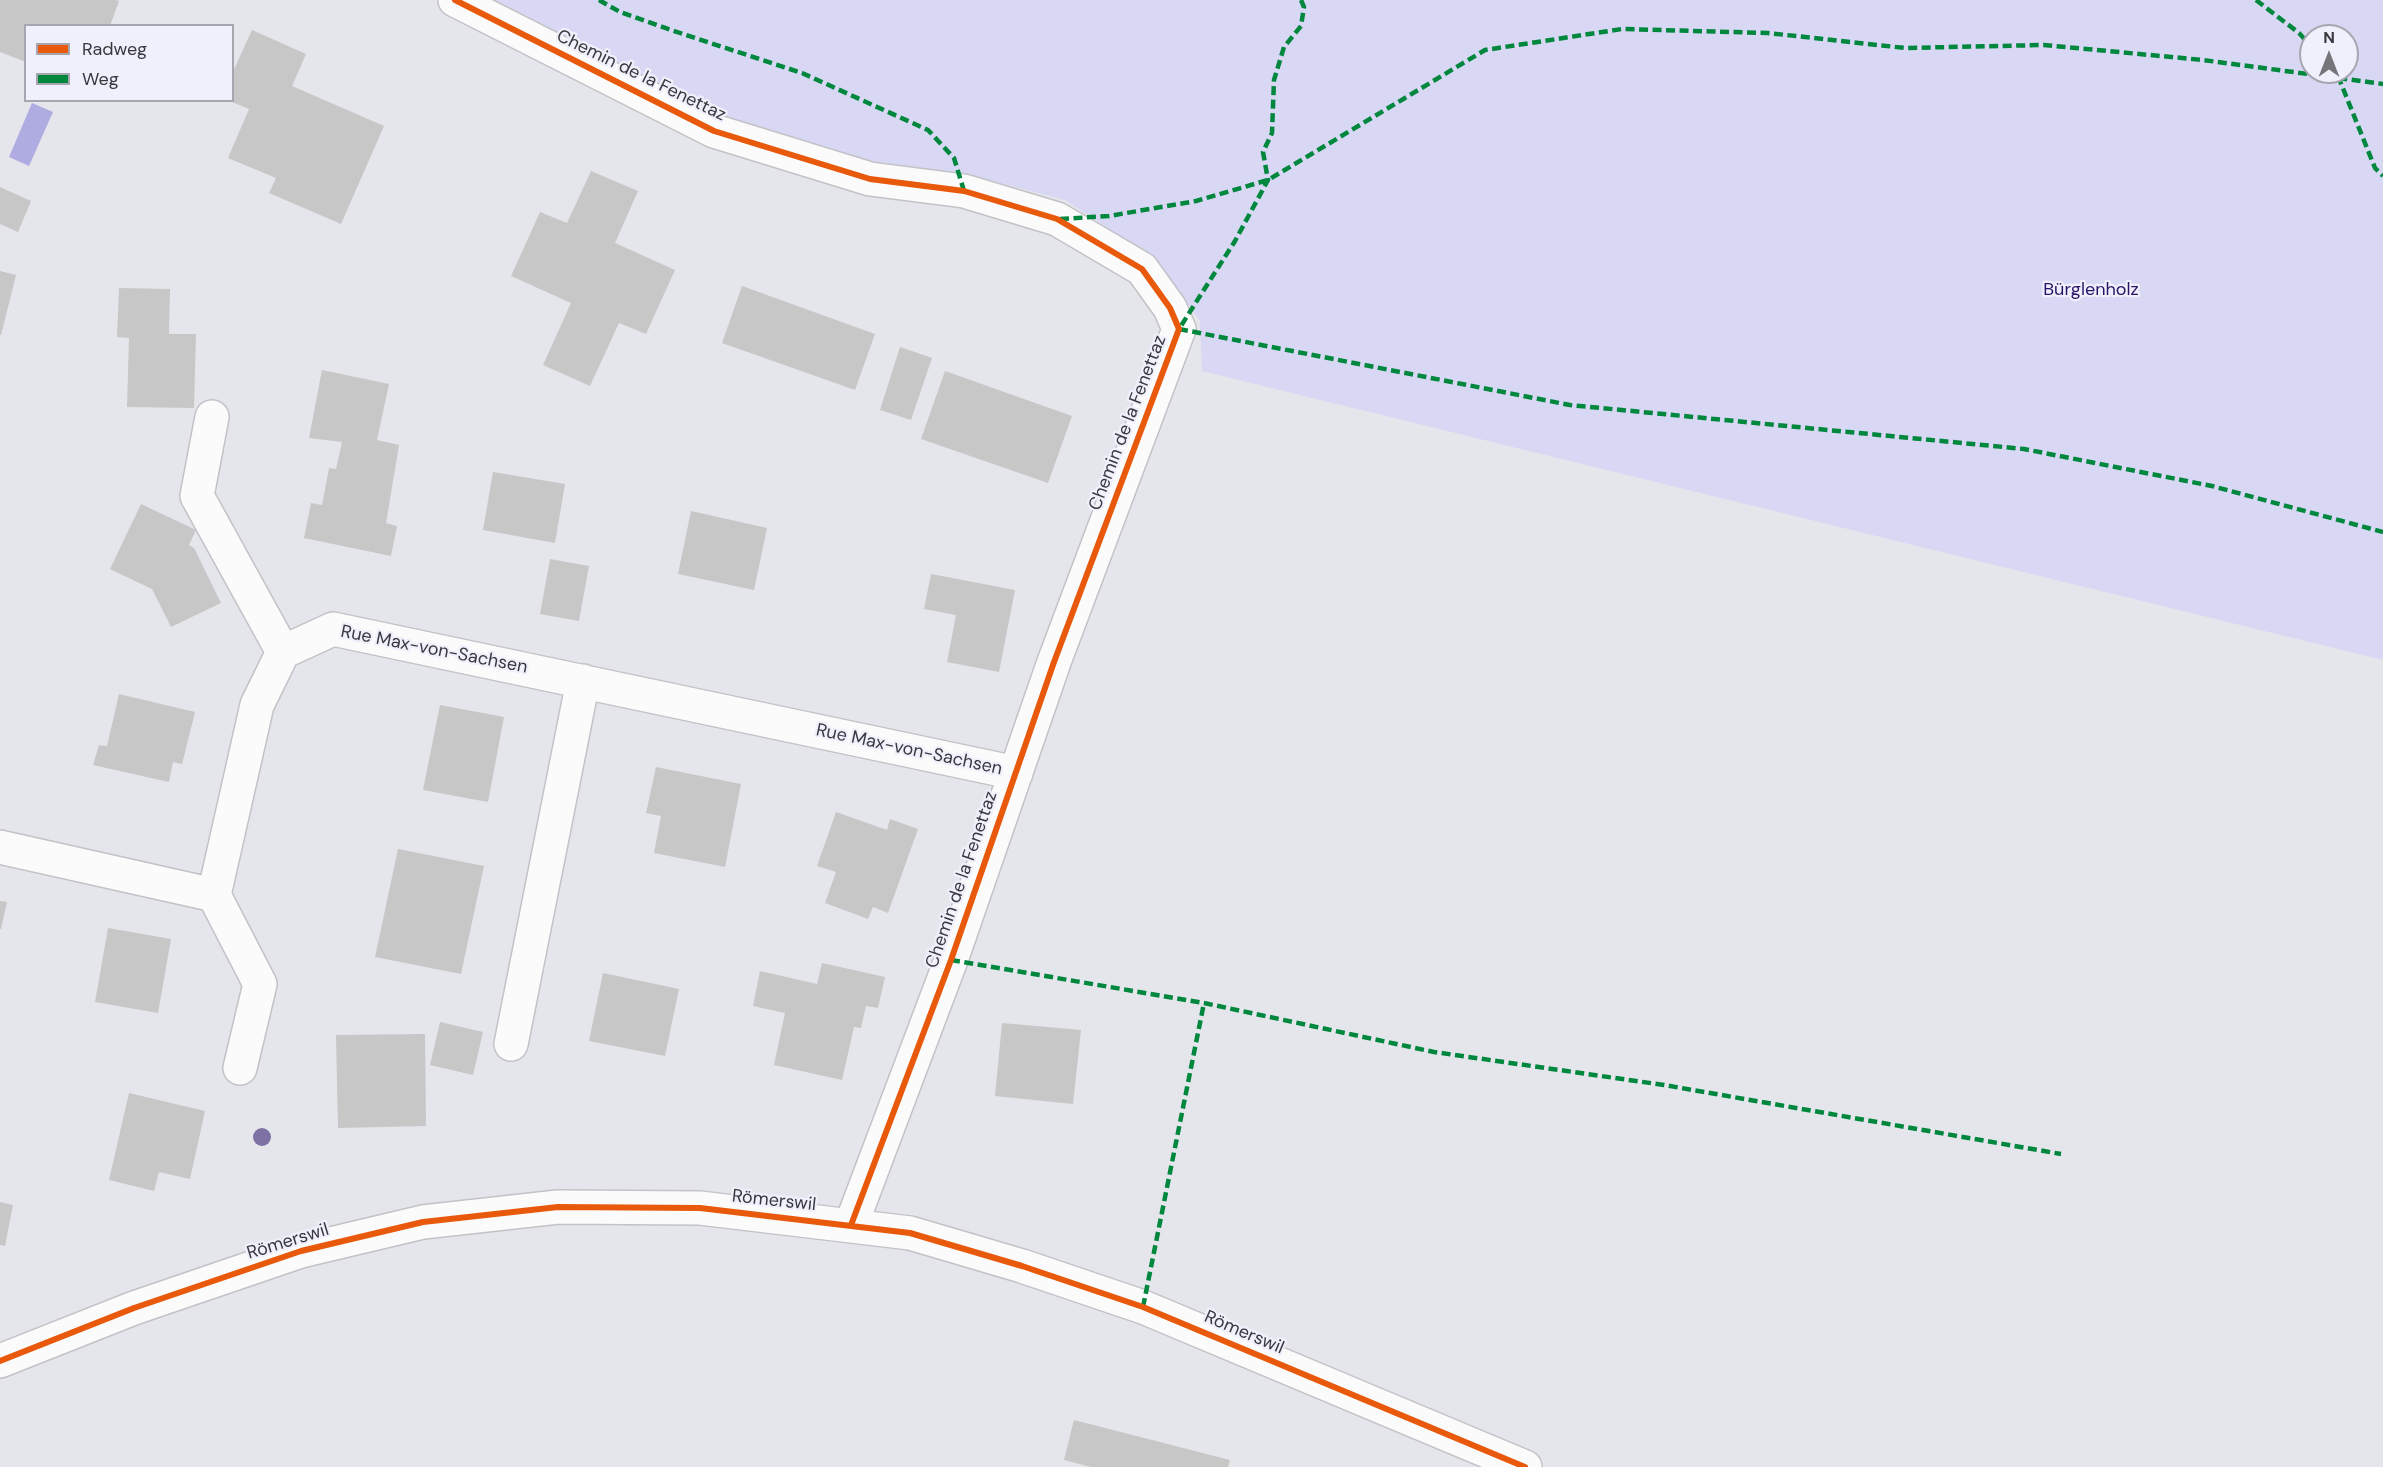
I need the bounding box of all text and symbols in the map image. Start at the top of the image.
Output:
legend [24,24,234,102]
north arrow [2299,24,2359,84]
street label: Chemin de la Fenettaz [553,26,729,126]
text: N [2323,27,2335,48]
text: Radweg [82,37,147,61]
text: Weg [82,67,119,91]
park label: Bürglenholz [2043,279,2139,301]
street label: Chemin de la Fenettaz [1085,332,1171,514]
street label: Rue Max-von-Sachsen [339,621,529,679]
street label: Rue Max-von-Sachsen [814,720,1004,780]
street label: Chemin de la Fenettaz [922,789,1002,971]
street label: Römerswil [731,1186,817,1216]
street label: Römerswil [244,1219,332,1265]
street label: Römerswil [1201,1307,1287,1359]

